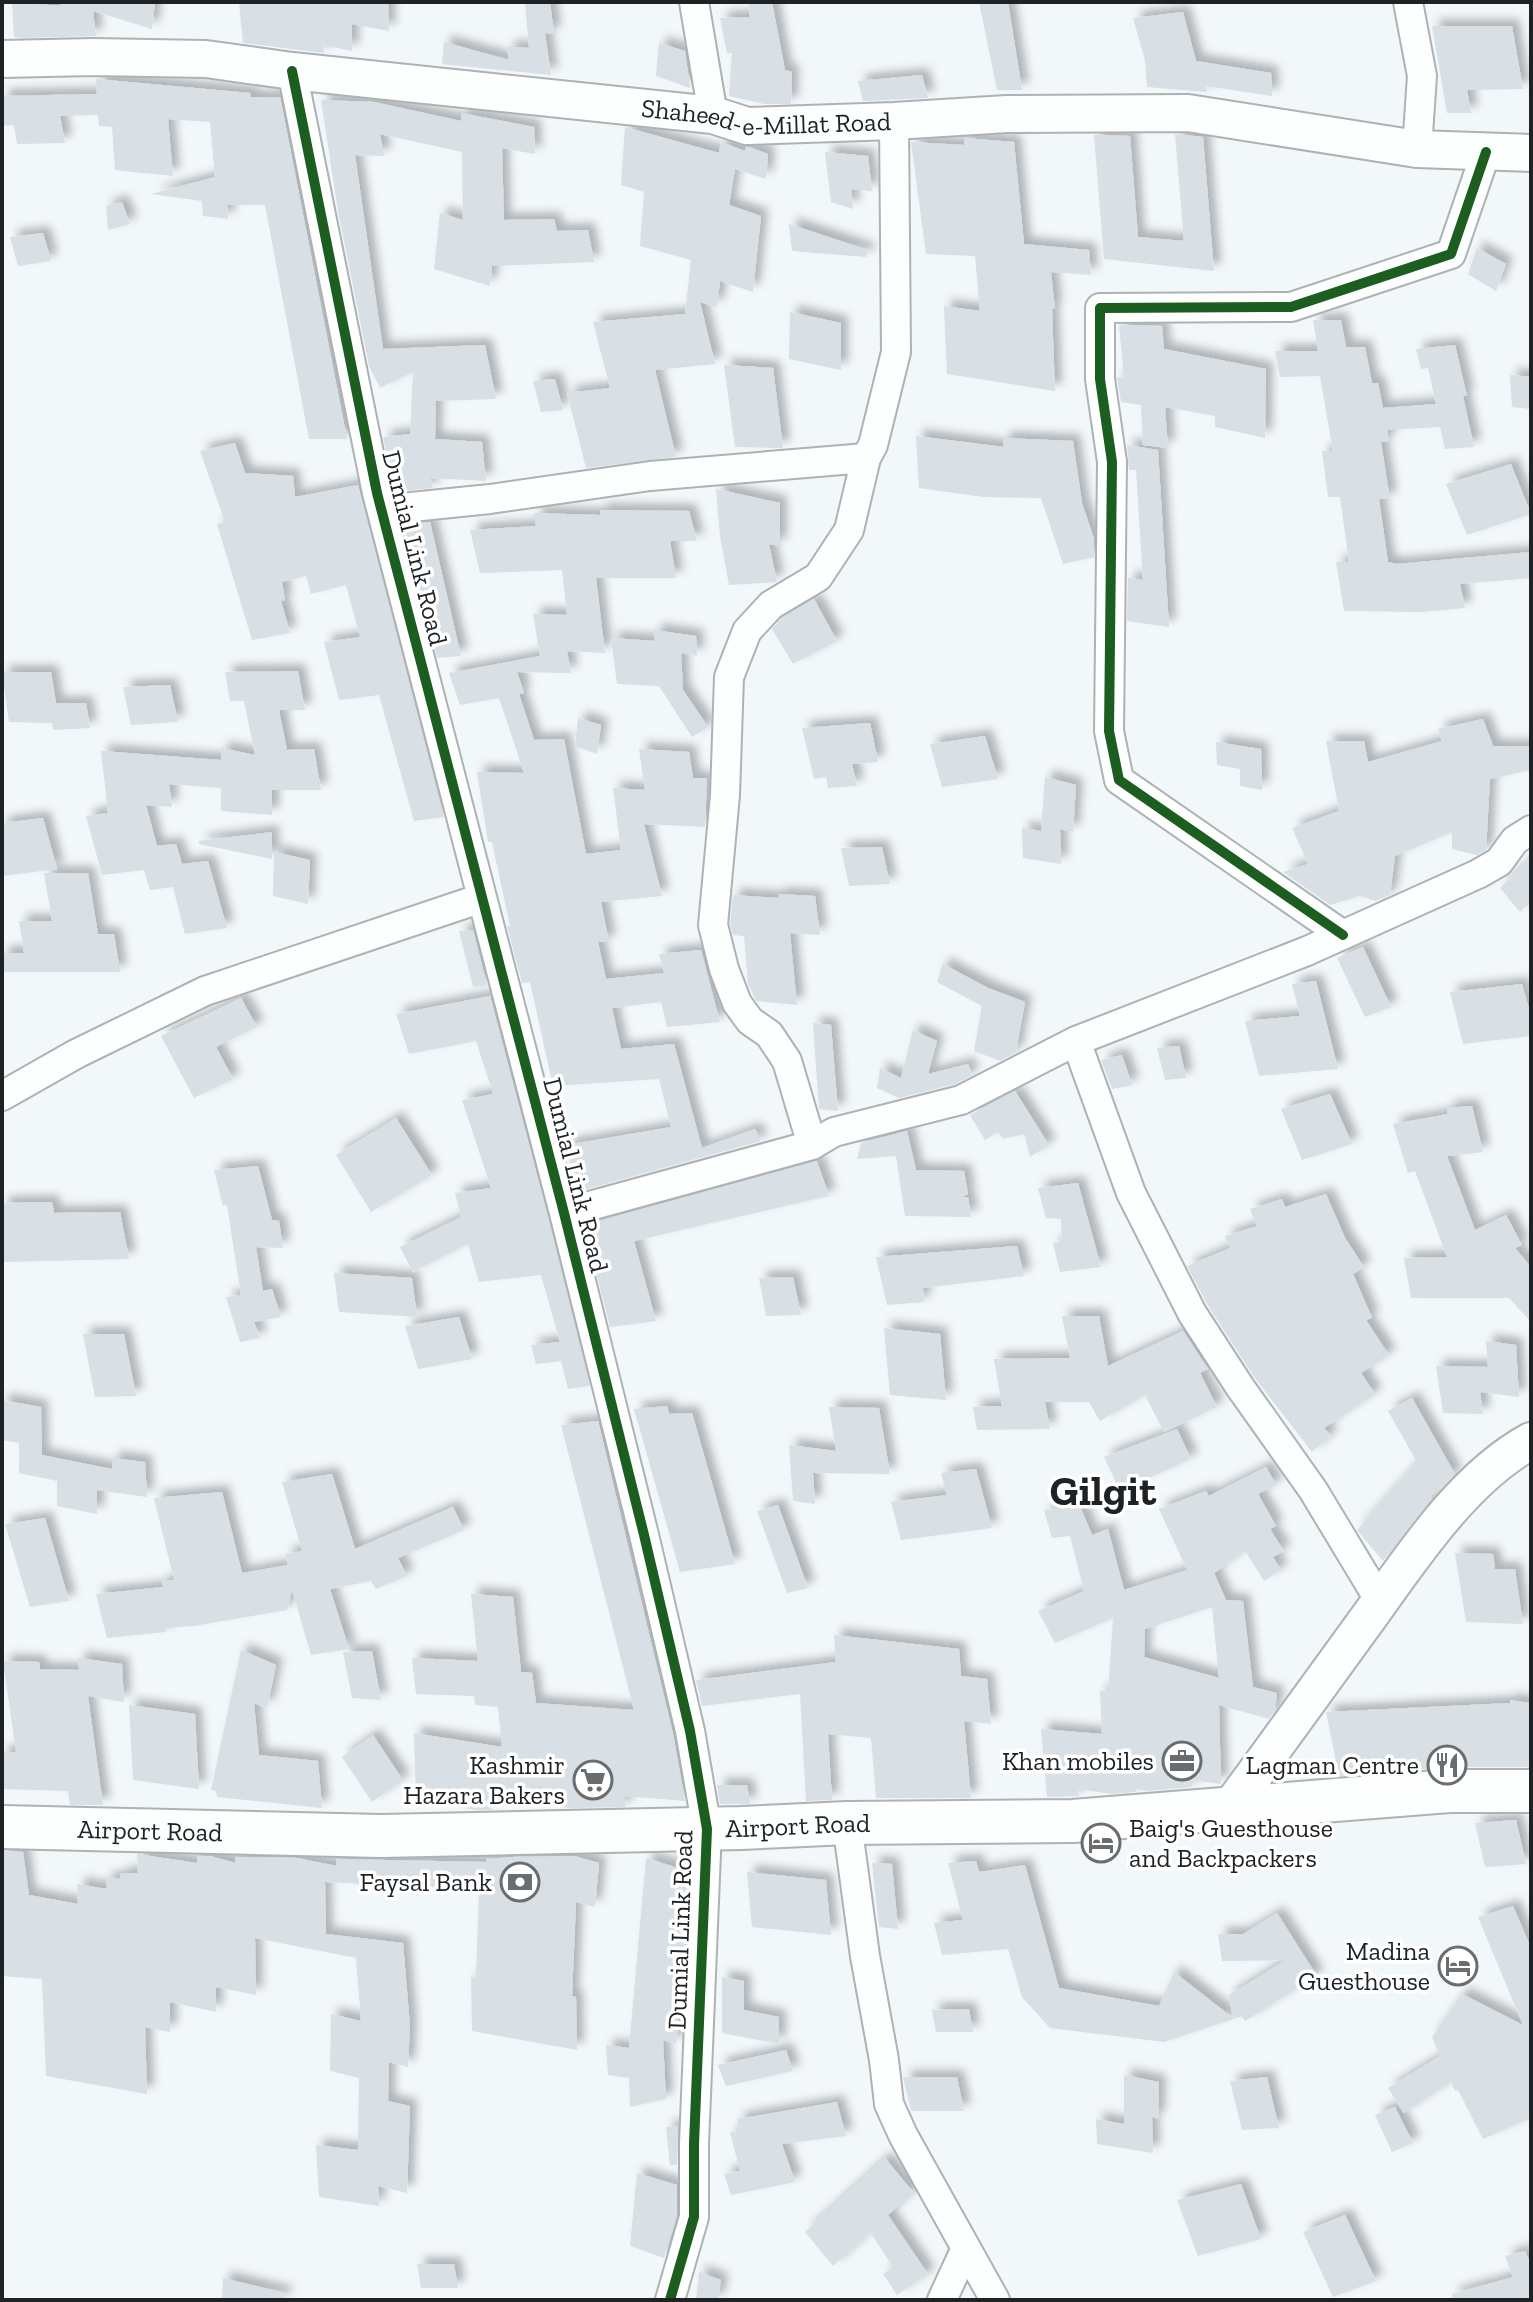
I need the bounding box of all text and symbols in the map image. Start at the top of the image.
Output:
street label: Shaheed-e-Millat Road [640,92,891,142]
street label: Dumial Link Road [375,447,455,649]
street label: Dumial Link Road [536,1074,616,1276]
district label: Gilgit [1050,1465,1157,1516]
office icon: Khan mobiles [1161,1740,1203,1782]
restaurant icon: Lagman Centre [1426,1744,1468,1786]
place label: Khan mobiles [1002,1745,1154,1777]
place label: Kashmir Hazara Bakers [403,1749,565,1811]
place label: Lagman Centre [1246,1749,1419,1781]
supermarket icon: Kashmir Hazara Bakers [572,1759,614,1801]
street label: Airport Road [725,1807,870,1844]
place label: Baig's Guesthouse and Backpackers [1129,1812,1333,1874]
street label: Airport Road [77,1813,223,1848]
hotel icon: Baig's Guesthouse and Backpackers [1080,1822,1122,1864]
street label: Dumial Link Road [661,1830,699,2030]
bank icon: Faysal Bank [499,1861,541,1903]
place label: Faysal Bank [359,1866,492,1898]
place label: Madina Guesthouse [1298,1935,1430,1997]
hotel icon: Madina Guesthouse [1437,1945,1479,1987]

